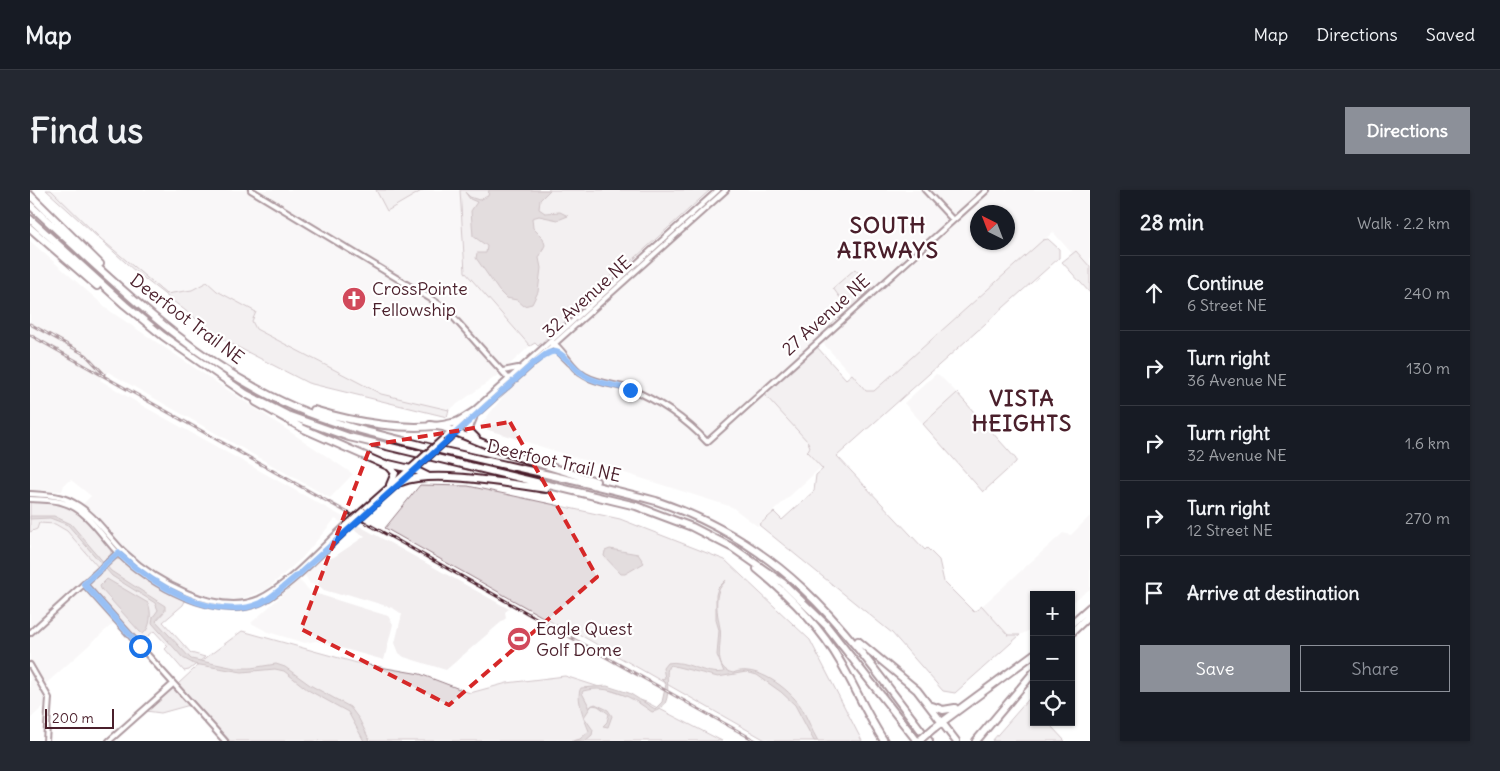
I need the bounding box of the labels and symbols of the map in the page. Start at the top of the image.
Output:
north arrow [970,205,1015,250]
district label: SOUTH AIRWAYS [837,211,939,264]
street label: 32 Avenue NE [537,251,636,343]
street label: Deerfoot Trail NE [126,268,249,369]
street label: 27 Avenue NE [777,269,874,360]
place label: CrossPointe Fellowship [372,277,468,321]
church icon: CrossPointe Fellowship [341,286,367,312]
route end [619,379,642,402]
district label: VISTA HEIGHTS [972,384,1072,437]
street label: Deerfoot Trail NE [485,434,623,487]
place label: Eagle Quest Golf Dome [536,617,633,661]
sports icon: Eagle Quest Golf Dome [506,626,532,652]
route start [129,635,152,658]
scale bar [45,706,114,729]

